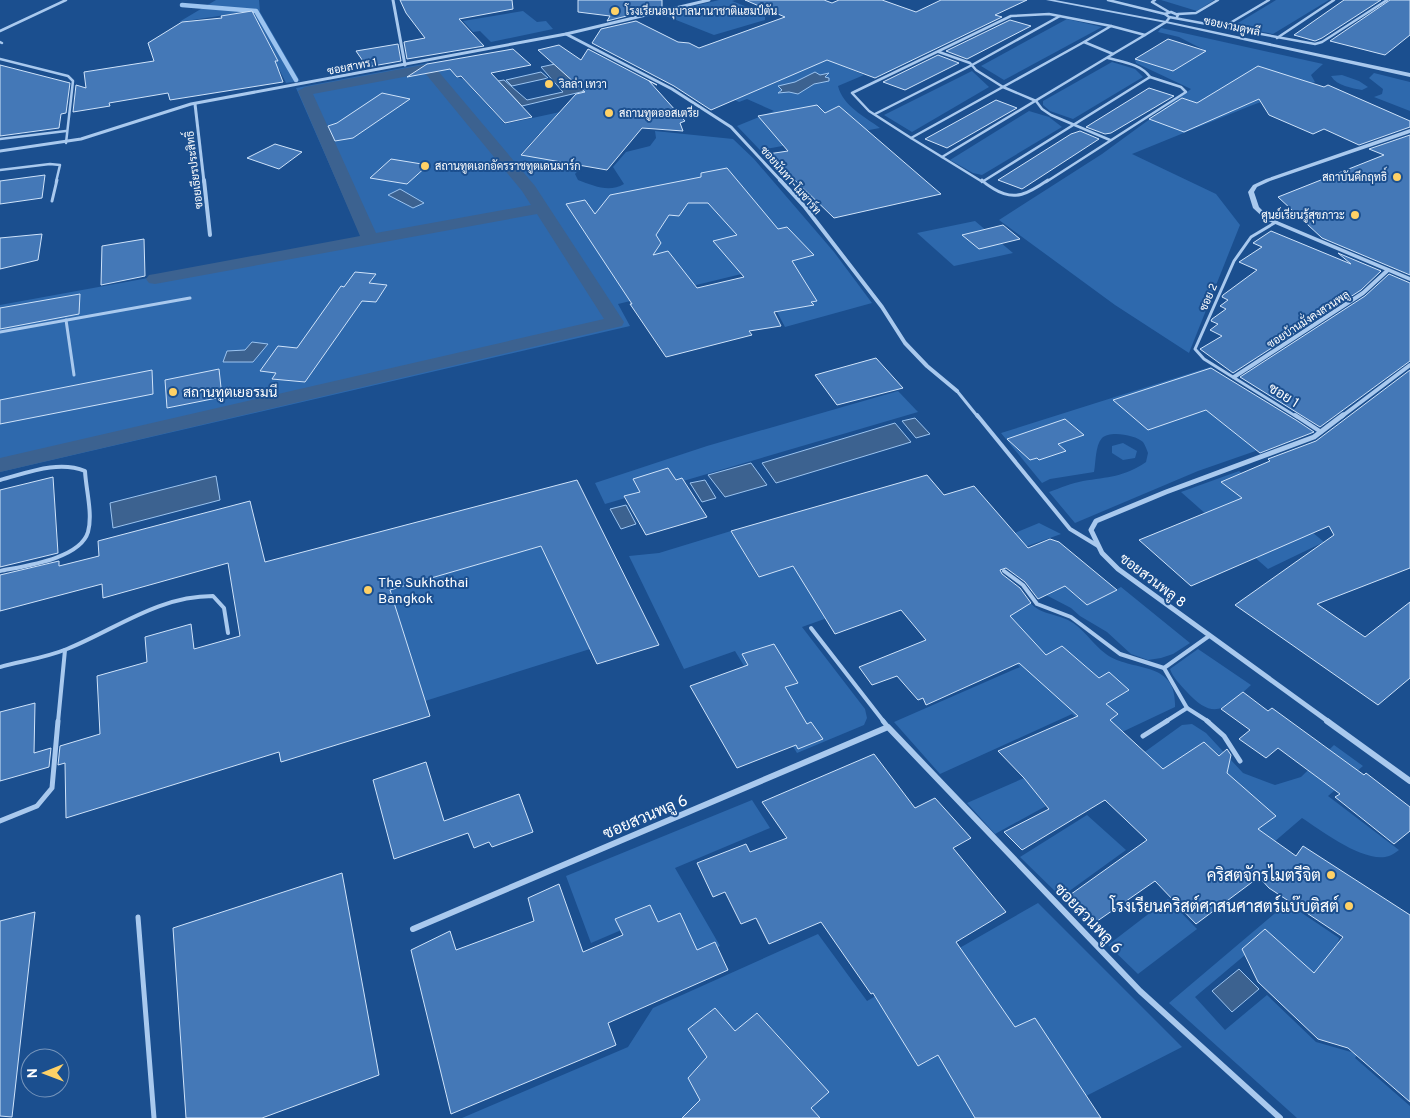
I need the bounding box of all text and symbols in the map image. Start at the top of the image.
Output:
place label: โรงเรียนอนุบาลนานาชาติแฮมป์ตัน [624,3,777,20]
marker: โรงเรียนอนุบาลนานาชาติแฮมป์ตัน [609,5,621,17]
street label: ซอยงามดูพลี [1202,12,1262,40]
street label: ซอยสาทร 1 [326,55,378,79]
place label: วิลล่า เทวา [559,77,607,92]
marker: วิลล่า เทวา [543,78,555,90]
place label: สถานทูตออสเตรีย [619,105,699,121]
marker: สถานทูตออสเตรีย [603,107,615,119]
street label: ซอยเธียรประสิทธิ์ [178,130,207,210]
street label: ซอยนันทา-โมซาร์ท [757,142,825,218]
place label: สถานทูตเอกอัครราชทูตเดนมาร์ก [435,158,581,174]
marker: สถานทูตเอกอัครราชทูตเดนมาร์ก [419,160,431,172]
place label: สถาบันคึกฤทธิ์ [1322,166,1387,185]
marker: สถาบันคึกฤทธิ์ [1391,171,1403,183]
place label: ศูนย์เรียนรู้สุขภาวะ [1261,207,1345,224]
marker: ศูนย์เรียนรู้สุขภาวะ [1349,209,1361,221]
street label: ซอย 2 [1197,281,1221,313]
street label: ซอยบ้านมั่งคงสวนพลู [1262,284,1352,352]
street label: ซอย 1 [1265,380,1302,412]
place label: สถานทูตเยอรมนี [183,383,278,402]
marker: สถานทูตเยอรมนี [167,386,179,398]
street label: ซอยสวนพลู 8 [1115,551,1189,612]
place label: The Sukhothai Bangkok [378,575,468,608]
marker: The Sukhothai Bangkok [362,584,374,596]
street label: ซอยสวนพลู 6 [600,791,691,845]
place label: คริสตจักรไมตรีจิต [1207,864,1321,887]
marker: คริสตจักรไมตรีจิต [1325,869,1337,881]
street label: ซอยสวนพลู 6 [1049,880,1126,959]
place label: โรงเรียนคริสต์ศาสนศาสตร์แบ๊บติสต์ [1109,894,1339,918]
marker: โรงเรียนคริสต์ศาสนศาสตร์แบ๊บติสต์ [1343,900,1355,912]
north arrow [20,1048,70,1098]
text: N [25,1068,42,1078]

